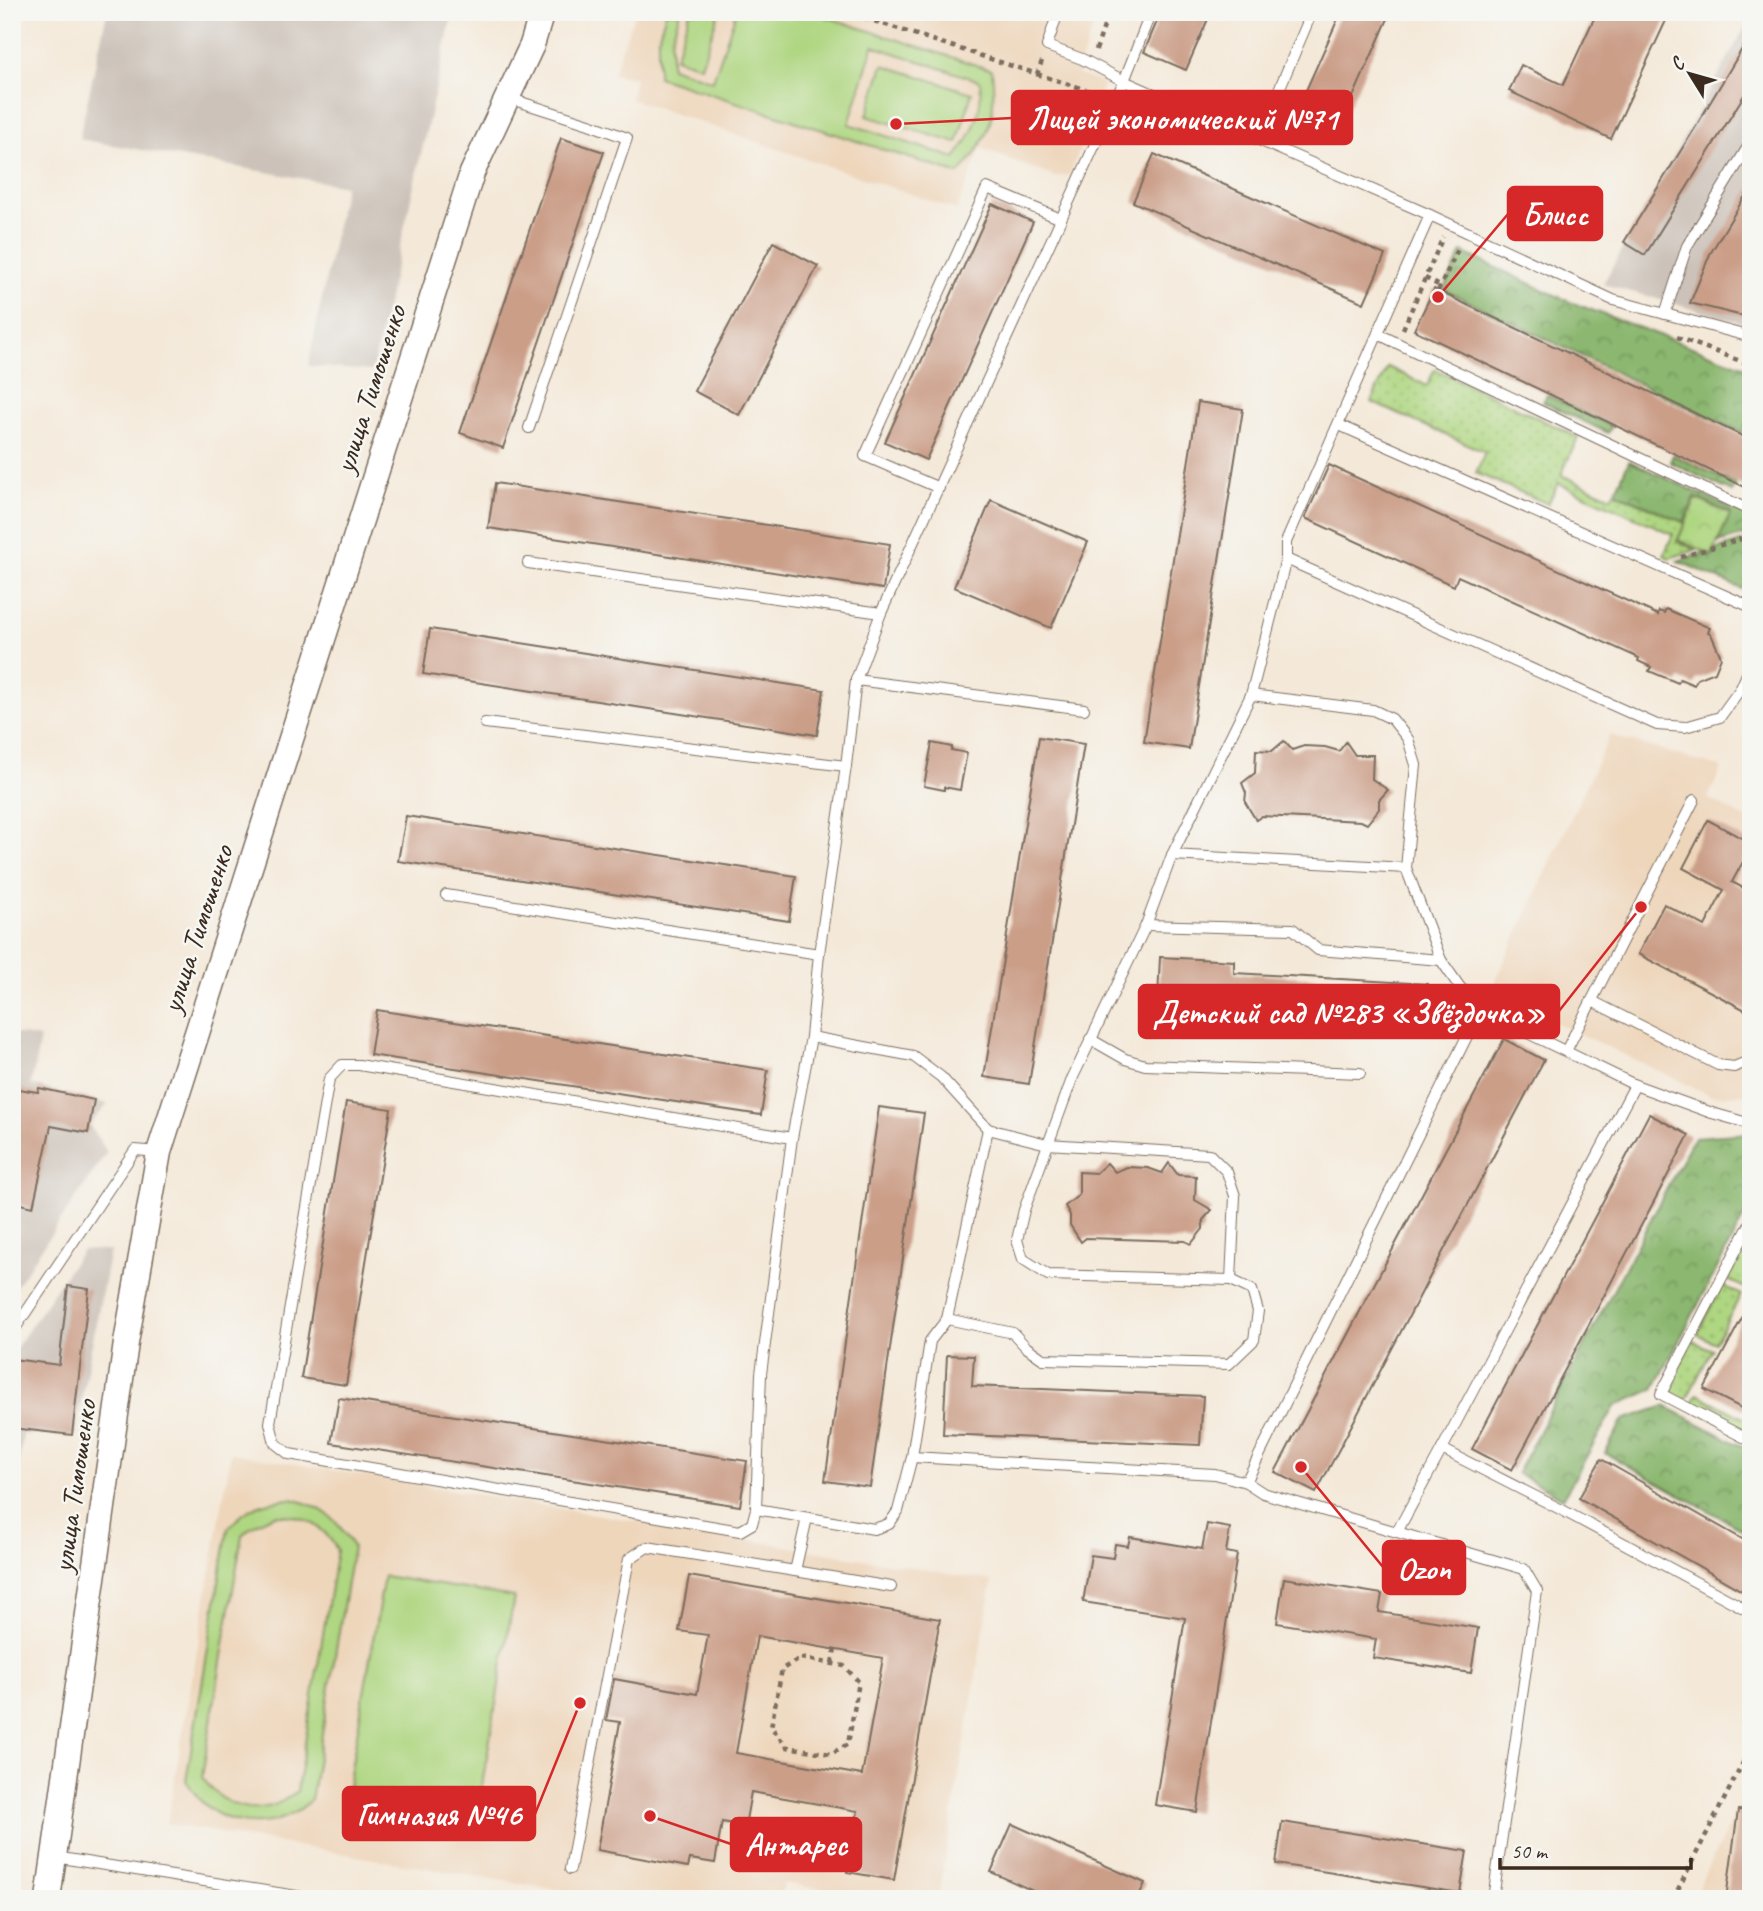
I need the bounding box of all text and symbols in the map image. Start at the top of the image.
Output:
north arrow [1654,38,1724,108]
text: С [1665,51,1691,75]
callout: Лицей экономический №71 [1012,91,1352,144]
text: Лицей экономический №71 [1026,98,1341,139]
callout: Блисс [1508,187,1602,240]
text: Блисс [1522,194,1589,235]
street label: улица Тимошенко [324,299,415,479]
street label: улица Тимошенко [151,839,242,1019]
callout: Детский сад №283 «Звёздочка» [1139,985,1559,1038]
text: Детский сад №283 «Звёздочка» [1153,992,1546,1034]
street label: улица Тимошенко [43,1396,105,1577]
callout: Ozon [1383,1541,1465,1594]
text: Ozon [1397,1548,1452,1589]
callout: Гимназия №46 [343,1787,535,1840]
text: Гимназия №46 [357,1794,523,1835]
callout: Антарес [731,1818,861,1871]
text: Антарес [745,1824,849,1865]
scale bar [1500,1827,1691,1871]
text: 50 m [1511,1838,1549,1864]

